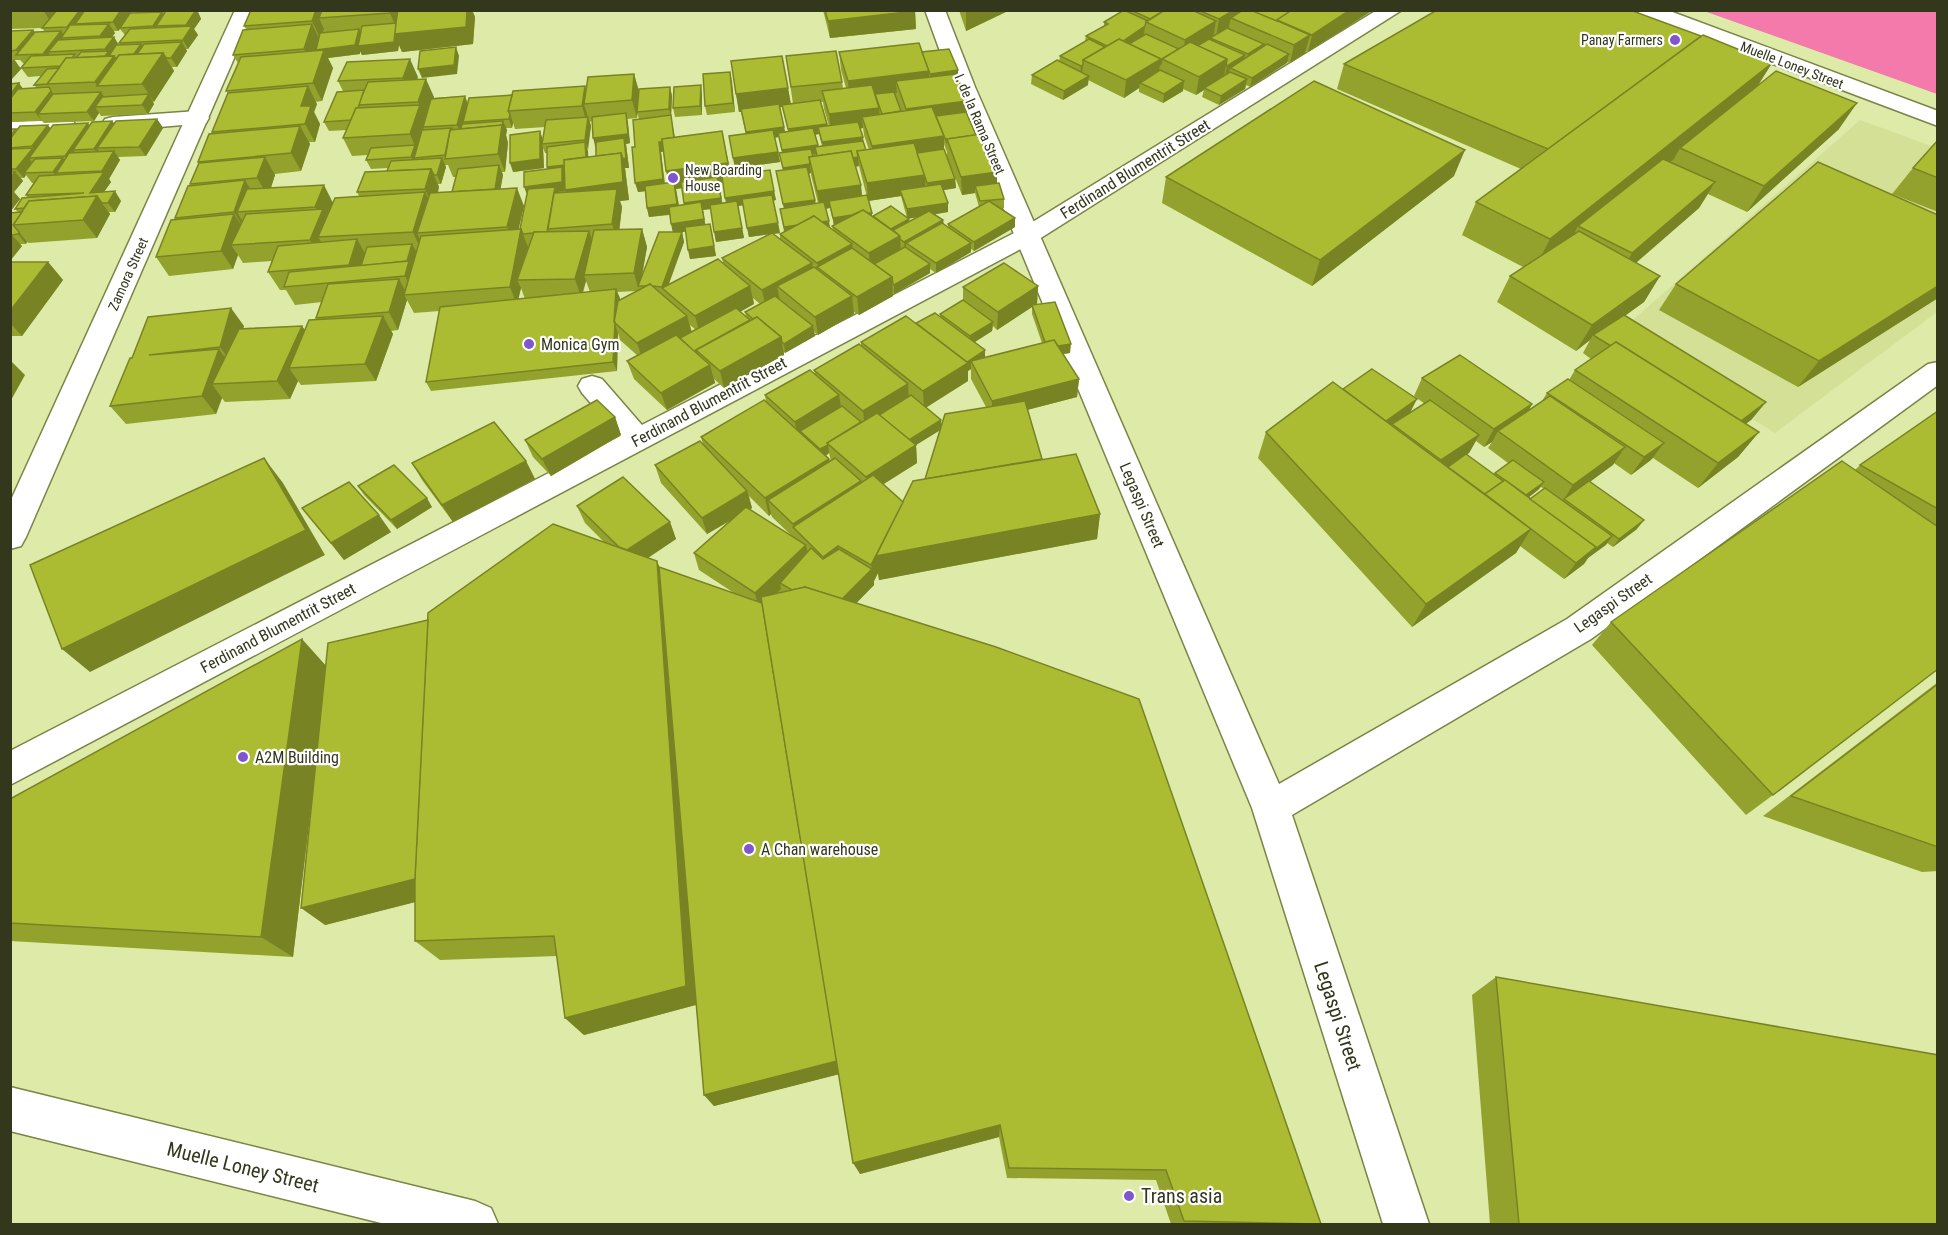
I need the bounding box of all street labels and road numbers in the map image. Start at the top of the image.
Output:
street label: Muelle Loney Street [1738,38,1846,92]
street label: I. de la Rama Street [952,71,1008,177]
street label: Ferdinand Blumentrit Street [1057,115,1214,223]
street label: Zamora Street [105,235,151,313]
street label: Ferdinand Blumentrit Street [628,353,790,451]
street label: Legaspi Street [1116,460,1169,551]
street label: Legaspi Street [1570,569,1656,637]
street label: Ferdinand Blumentrit Street [197,579,359,677]
street label: Legaspi Street [1309,958,1367,1074]
street label: Muelle Loney Street [165,1137,321,1197]

